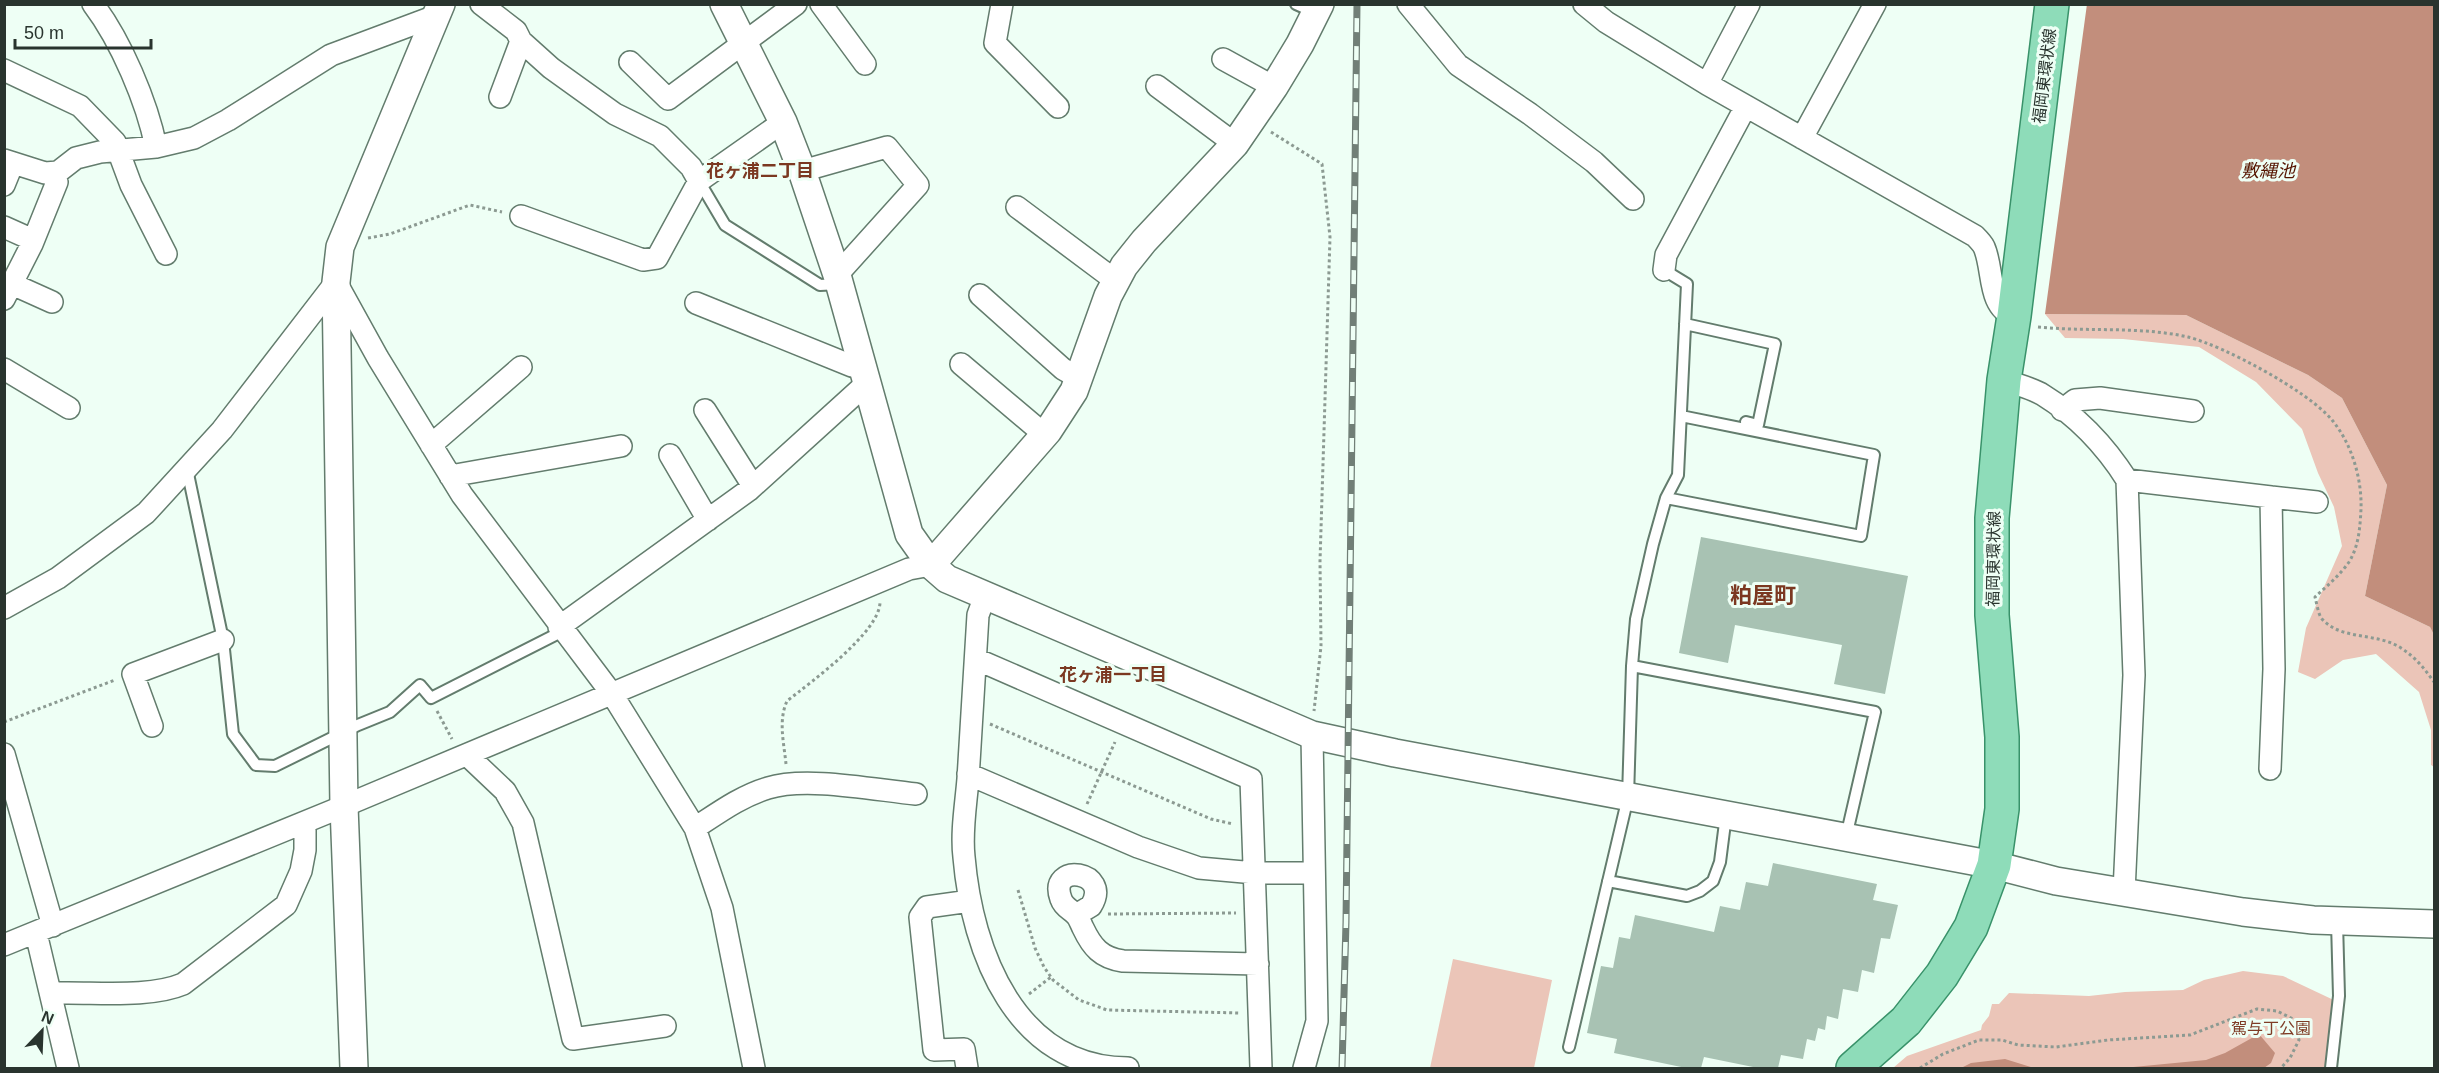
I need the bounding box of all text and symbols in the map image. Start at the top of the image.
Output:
scale bar [15,12,152,50]
text: 50 m [24,23,64,43]
street label: 福岡東環状線 [2030,27,2059,125]
district label: 花ヶ浦二丁目 [706,161,814,181]
water label: 敷縄池 [2241,161,2297,181]
street label: 福岡東環状線 [1984,511,2003,607]
district label: 粕屋町 [1730,583,1796,608]
district label: 花ヶ浦一丁目 [1059,665,1167,685]
north arrow [12,1001,72,1061]
text: N [39,1008,56,1028]
park label: 駕与丁公園 [2231,1020,2311,1037]

